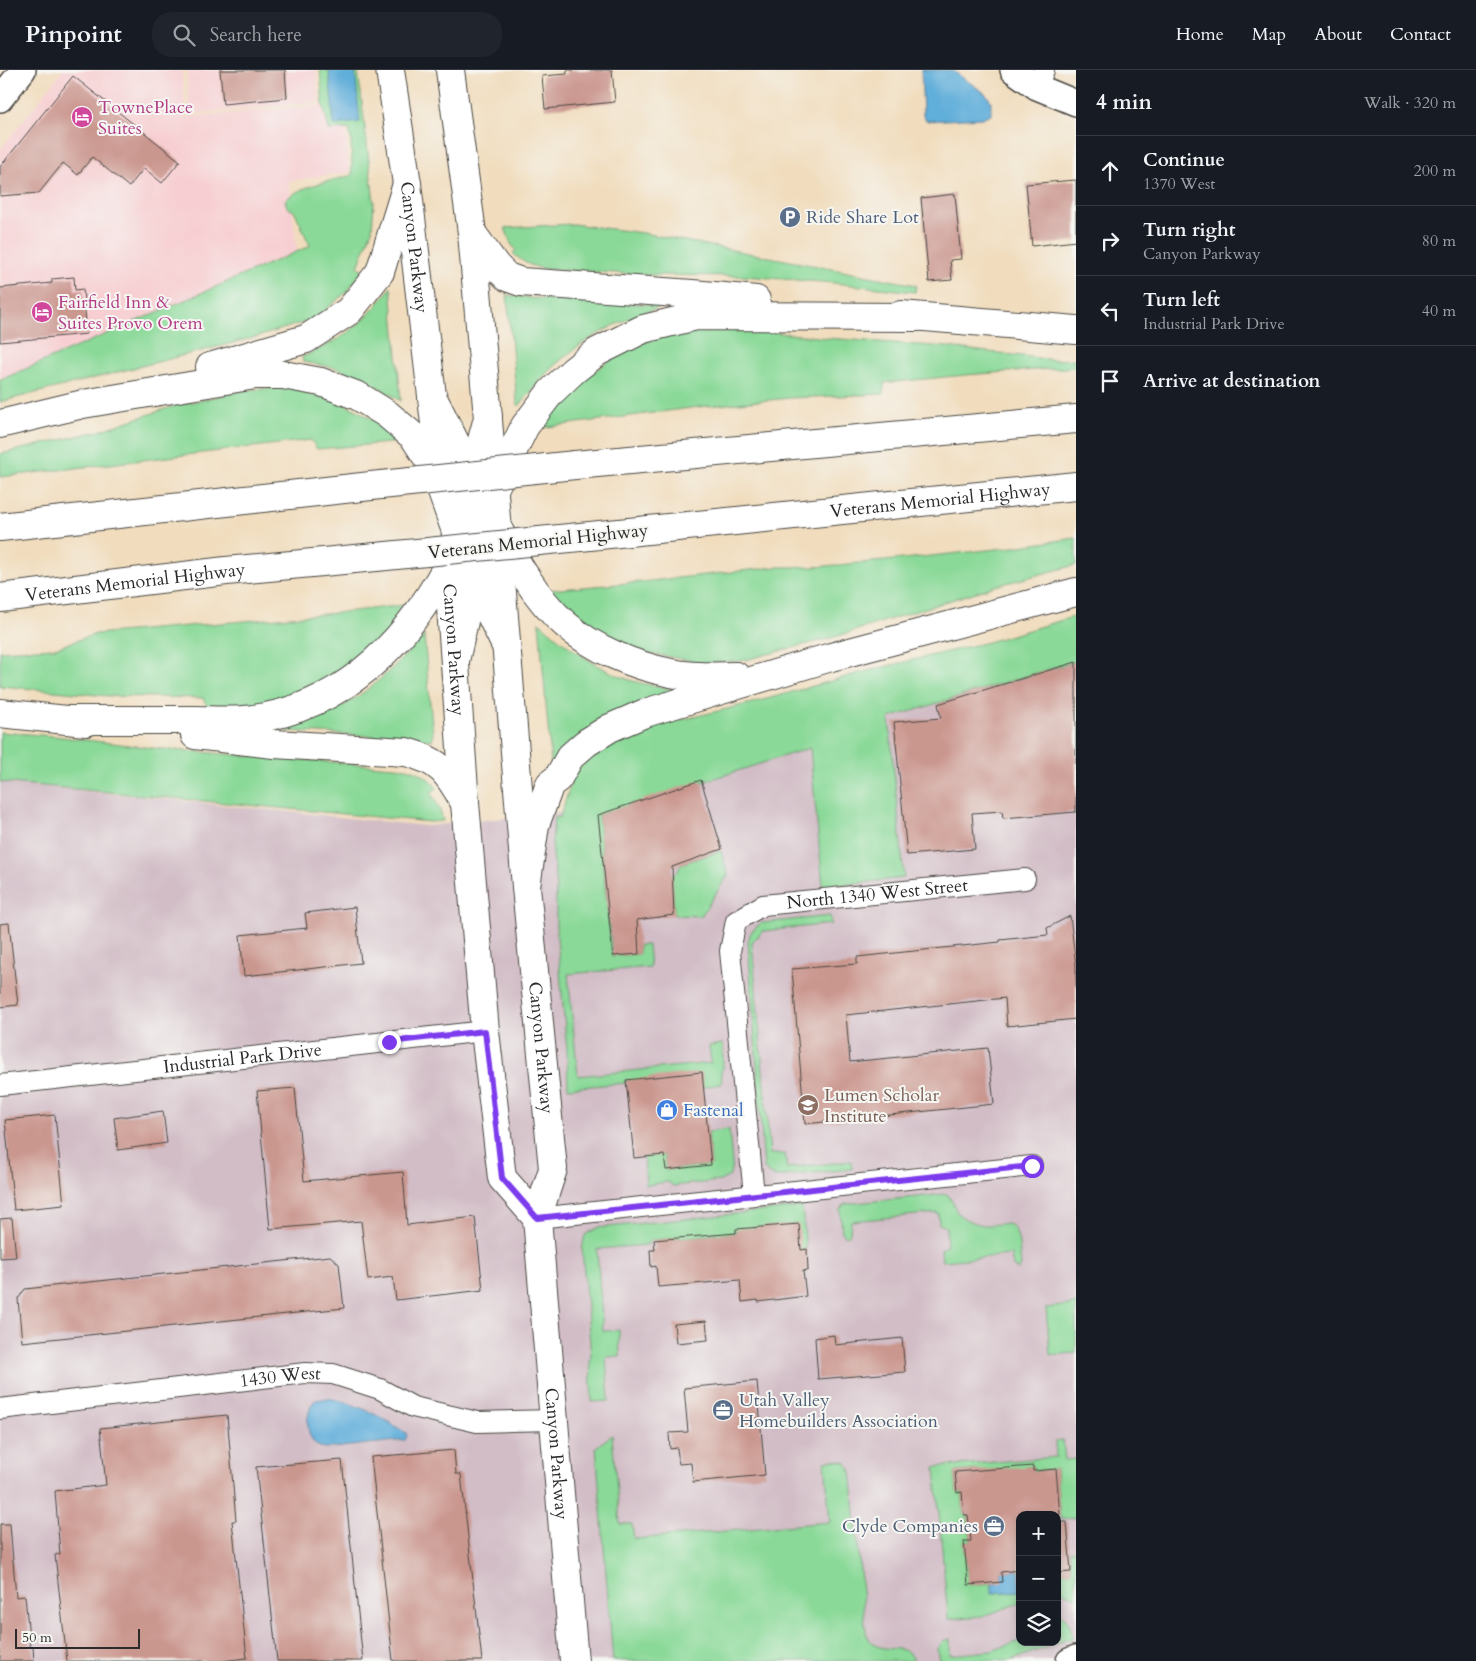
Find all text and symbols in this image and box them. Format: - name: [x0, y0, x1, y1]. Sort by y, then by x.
- search box: [152, 12, 502, 57]
- text: Pinpoint: [25, 18, 122, 51]
- icon: search: [170, 21, 198, 49]
- text: Search here: [210, 22, 302, 48]
- text: Home: [1176, 22, 1224, 47]
- text: Map: [1252, 22, 1286, 47]
- text: About: [1314, 22, 1362, 47]
- text: Contact: [1390, 22, 1451, 47]
- text: 4 min: [1096, 88, 1152, 117]
- text: Walk · 320 m: [1364, 92, 1456, 114]
- place label: TownePlace Suites: [98, 95, 193, 141]
- hotel icon: TownePlace Suites: [70, 105, 94, 129]
- text: Continue: [1143, 147, 1225, 173]
- icon: ahead: [1096, 157, 1124, 185]
- text: 200 m: [1414, 160, 1456, 182]
- text: 1370 West: [1143, 173, 1215, 195]
- street label: Canyon Parkway: [394, 180, 434, 315]
- parking icon: Ride Share Lot: [778, 205, 802, 229]
- place label: Ride Share Lot: [806, 205, 919, 230]
- text: Turn right: [1143, 217, 1235, 243]
- icon: right: [1096, 227, 1124, 255]
- text: 80 m: [1422, 230, 1456, 252]
- text: Canyon Parkway: [1143, 243, 1261, 265]
- text: Turn left: [1143, 287, 1220, 313]
- place label: Fairfield Inn & Suites Provo Orem: [58, 290, 204, 336]
- icon: left: [1096, 297, 1124, 325]
- hotel icon: Fairfield Inn & Suites Provo Orem: [30, 300, 54, 324]
- text: 40 m: [1422, 300, 1456, 322]
- text: Industrial Park Drive: [1143, 313, 1285, 335]
- icon: arrive: [1096, 367, 1124, 395]
- text: Arrive at destination: [1143, 368, 1320, 394]
- street label: Veterans Memorial Highway: [829, 477, 1052, 524]
- street label: Veterans Memorial Highway: [427, 517, 650, 565]
- street label: Veterans Memorial Highway: [24, 557, 247, 608]
- street label: Canyon Parkway: [436, 583, 471, 717]
- street label: North 1340 West Street: [786, 873, 969, 916]
- street label: Canyon Parkway: [522, 981, 560, 1115]
- route end: [378, 1031, 401, 1054]
- street label: Industrial Park Drive: [162, 1037, 323, 1080]
- place label: Lumen Scholar Institute: [824, 1083, 939, 1129]
- school or university icon: Lumen Scholar Institute: [796, 1093, 820, 1117]
- shop icon: Fastenal: [655, 1098, 679, 1122]
- place label: Fastenal: [683, 1098, 744, 1123]
- route start: [1021, 1155, 1044, 1178]
- street label: 1430 West: [238, 1361, 321, 1394]
- street label: Canyon Parkway: [538, 1387, 574, 1521]
- place label: Utah Valley Homebuilders Association: [739, 1388, 939, 1434]
- office icon: Utah Valley Homebuilders Association: [711, 1398, 735, 1422]
- map controls: [1016, 1511, 1061, 1646]
- button: +: [1016, 1511, 1061, 1556]
- place label: Clyde Companies: [842, 1514, 978, 1539]
- office icon: Clyde Companies: [982, 1514, 1006, 1538]
- button: −: [1016, 1556, 1061, 1601]
- button: layers: [1016, 1601, 1061, 1646]
- scale bar: [15, 1626, 140, 1649]
- text: 50 m: [22, 1628, 52, 1647]

